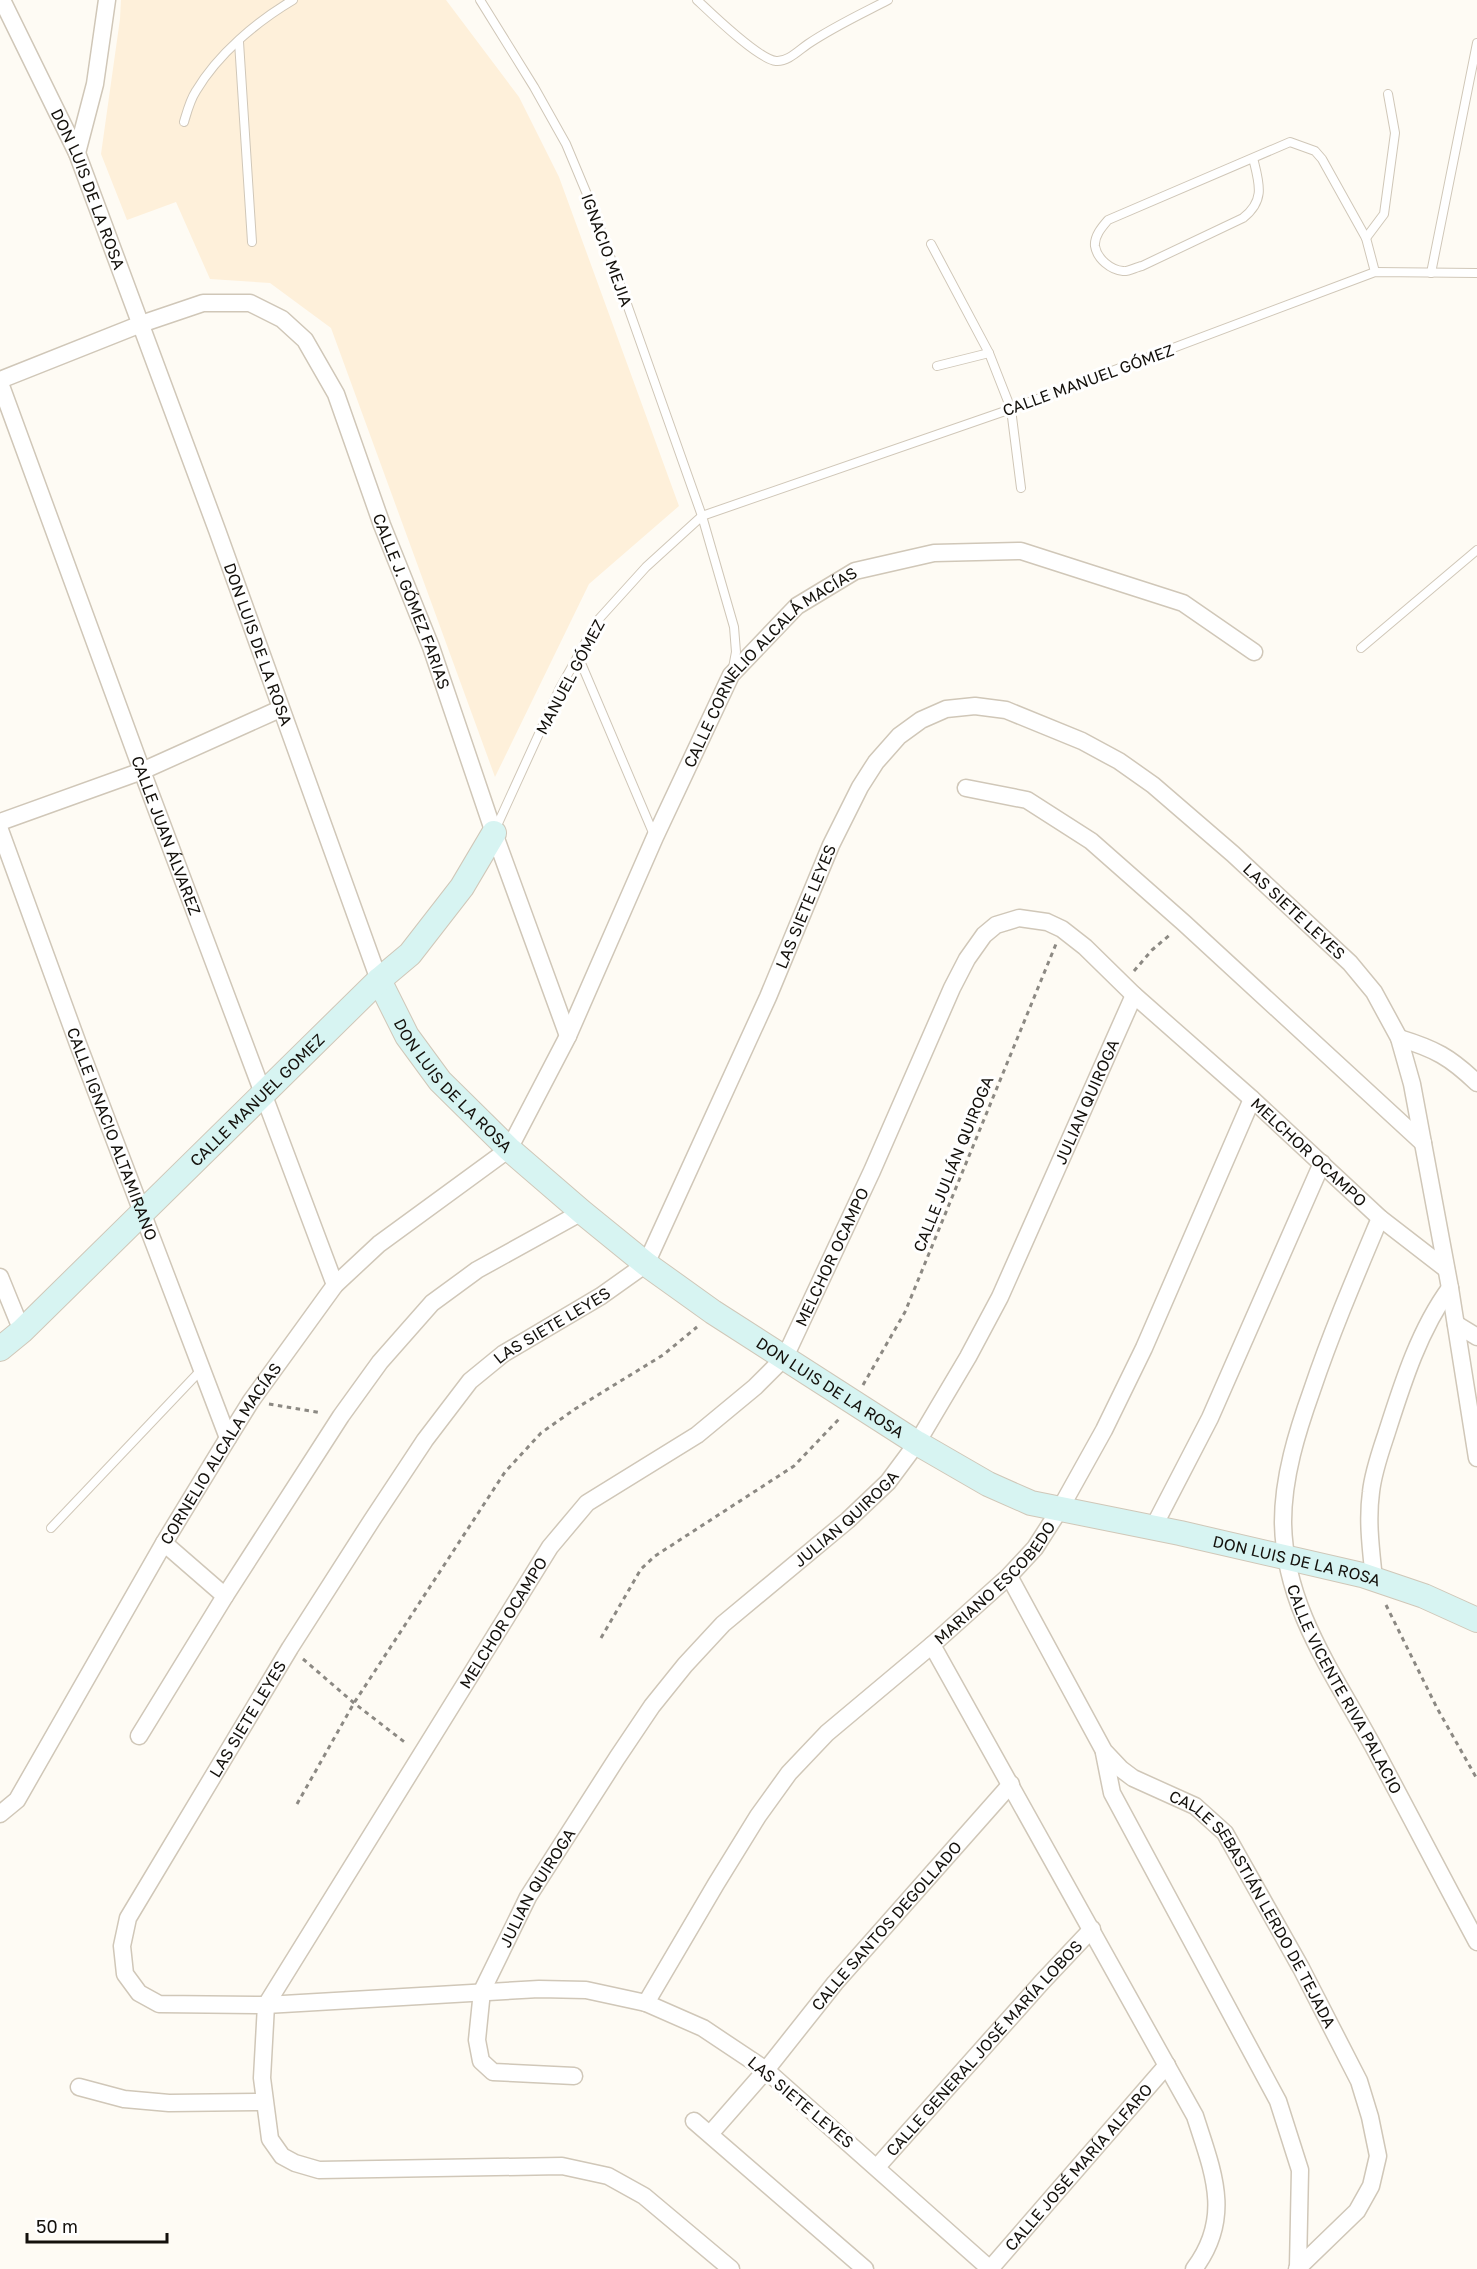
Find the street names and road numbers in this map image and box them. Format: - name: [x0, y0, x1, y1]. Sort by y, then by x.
- street label: DON LUIS DE LA ROSA: [47, 105, 129, 272]
- street label: IGNACIO MEJIA: [577, 191, 637, 309]
- street label: CALLE MANUEL GÓMEZ: [1000, 340, 1176, 420]
- street label: CALLE J. GÓMEZ FARIAS: [369, 511, 455, 692]
- street label: DON LUIS DE LA ROSA: [220, 560, 297, 729]
- street label: CALLE CORNELIO ALCALÁ MACÍAS: [679, 562, 861, 771]
- street label: MANUEL GÓMEZ: [531, 616, 609, 738]
- street label: CALLE JUAN ÁLVAREZ: [127, 753, 205, 918]
- street label: LAS SIETE LEYES: [771, 841, 840, 972]
- street label: LAS SIETE LEYES: [1239, 859, 1350, 964]
- street label: DON LUIS DE LA ROSA: [390, 1015, 517, 1157]
- street label: CALLE IGNACIO ALTAMIRANO: [63, 1025, 162, 1243]
- street label: CALLE MANUEL GOMEZ: [186, 1029, 329, 1170]
- street label: JULIAN QUIROGA: [1050, 1036, 1123, 1167]
- street label: CALLE JULIÁN QUIROGA: [909, 1073, 998, 1255]
- street label: MELCHOR OCAMPO: [1247, 1093, 1371, 1211]
- street label: MELCHOR OCAMPO: [791, 1184, 873, 1330]
- street label: LAS SIETE LEYES: [489, 1283, 614, 1368]
- street label: DON LUIS DE LA ROSA: [753, 1333, 908, 1442]
- street label: CORNELIO ALCALA MACÍAS: [156, 1359, 286, 1548]
- street label: JULIAN QUIROGA: [789, 1466, 903, 1571]
- street label: MARIANO ESCOBEDO: [930, 1517, 1060, 1648]
- street label: DON LUIS DE LA ROSA: [1211, 1531, 1384, 1591]
- street label: MELCHOR OCAMPO: [455, 1553, 551, 1692]
- street label: CALLE VICENTE RIVA PALACIO: [1283, 1582, 1407, 1797]
- street label: LAS SIETE LEYES: [205, 1657, 290, 1781]
- street label: CALLE SEBASTIÁN LERDO DE TEJADA: [1166, 1786, 1340, 2032]
- street label: JULIAN QUIROGA: [495, 1824, 580, 1951]
- street label: CALLE SANTOS DEGOLLADO: [807, 1837, 966, 2015]
- street label: CALLE GENERAL JOSÉ MARÍA LOBOS: [881, 1936, 1086, 2160]
- street label: LAS SIETE LEYES: [744, 2052, 858, 2152]
- street label: CALLE JOSÉ MARÍA ALFARO: [1000, 2079, 1157, 2255]

